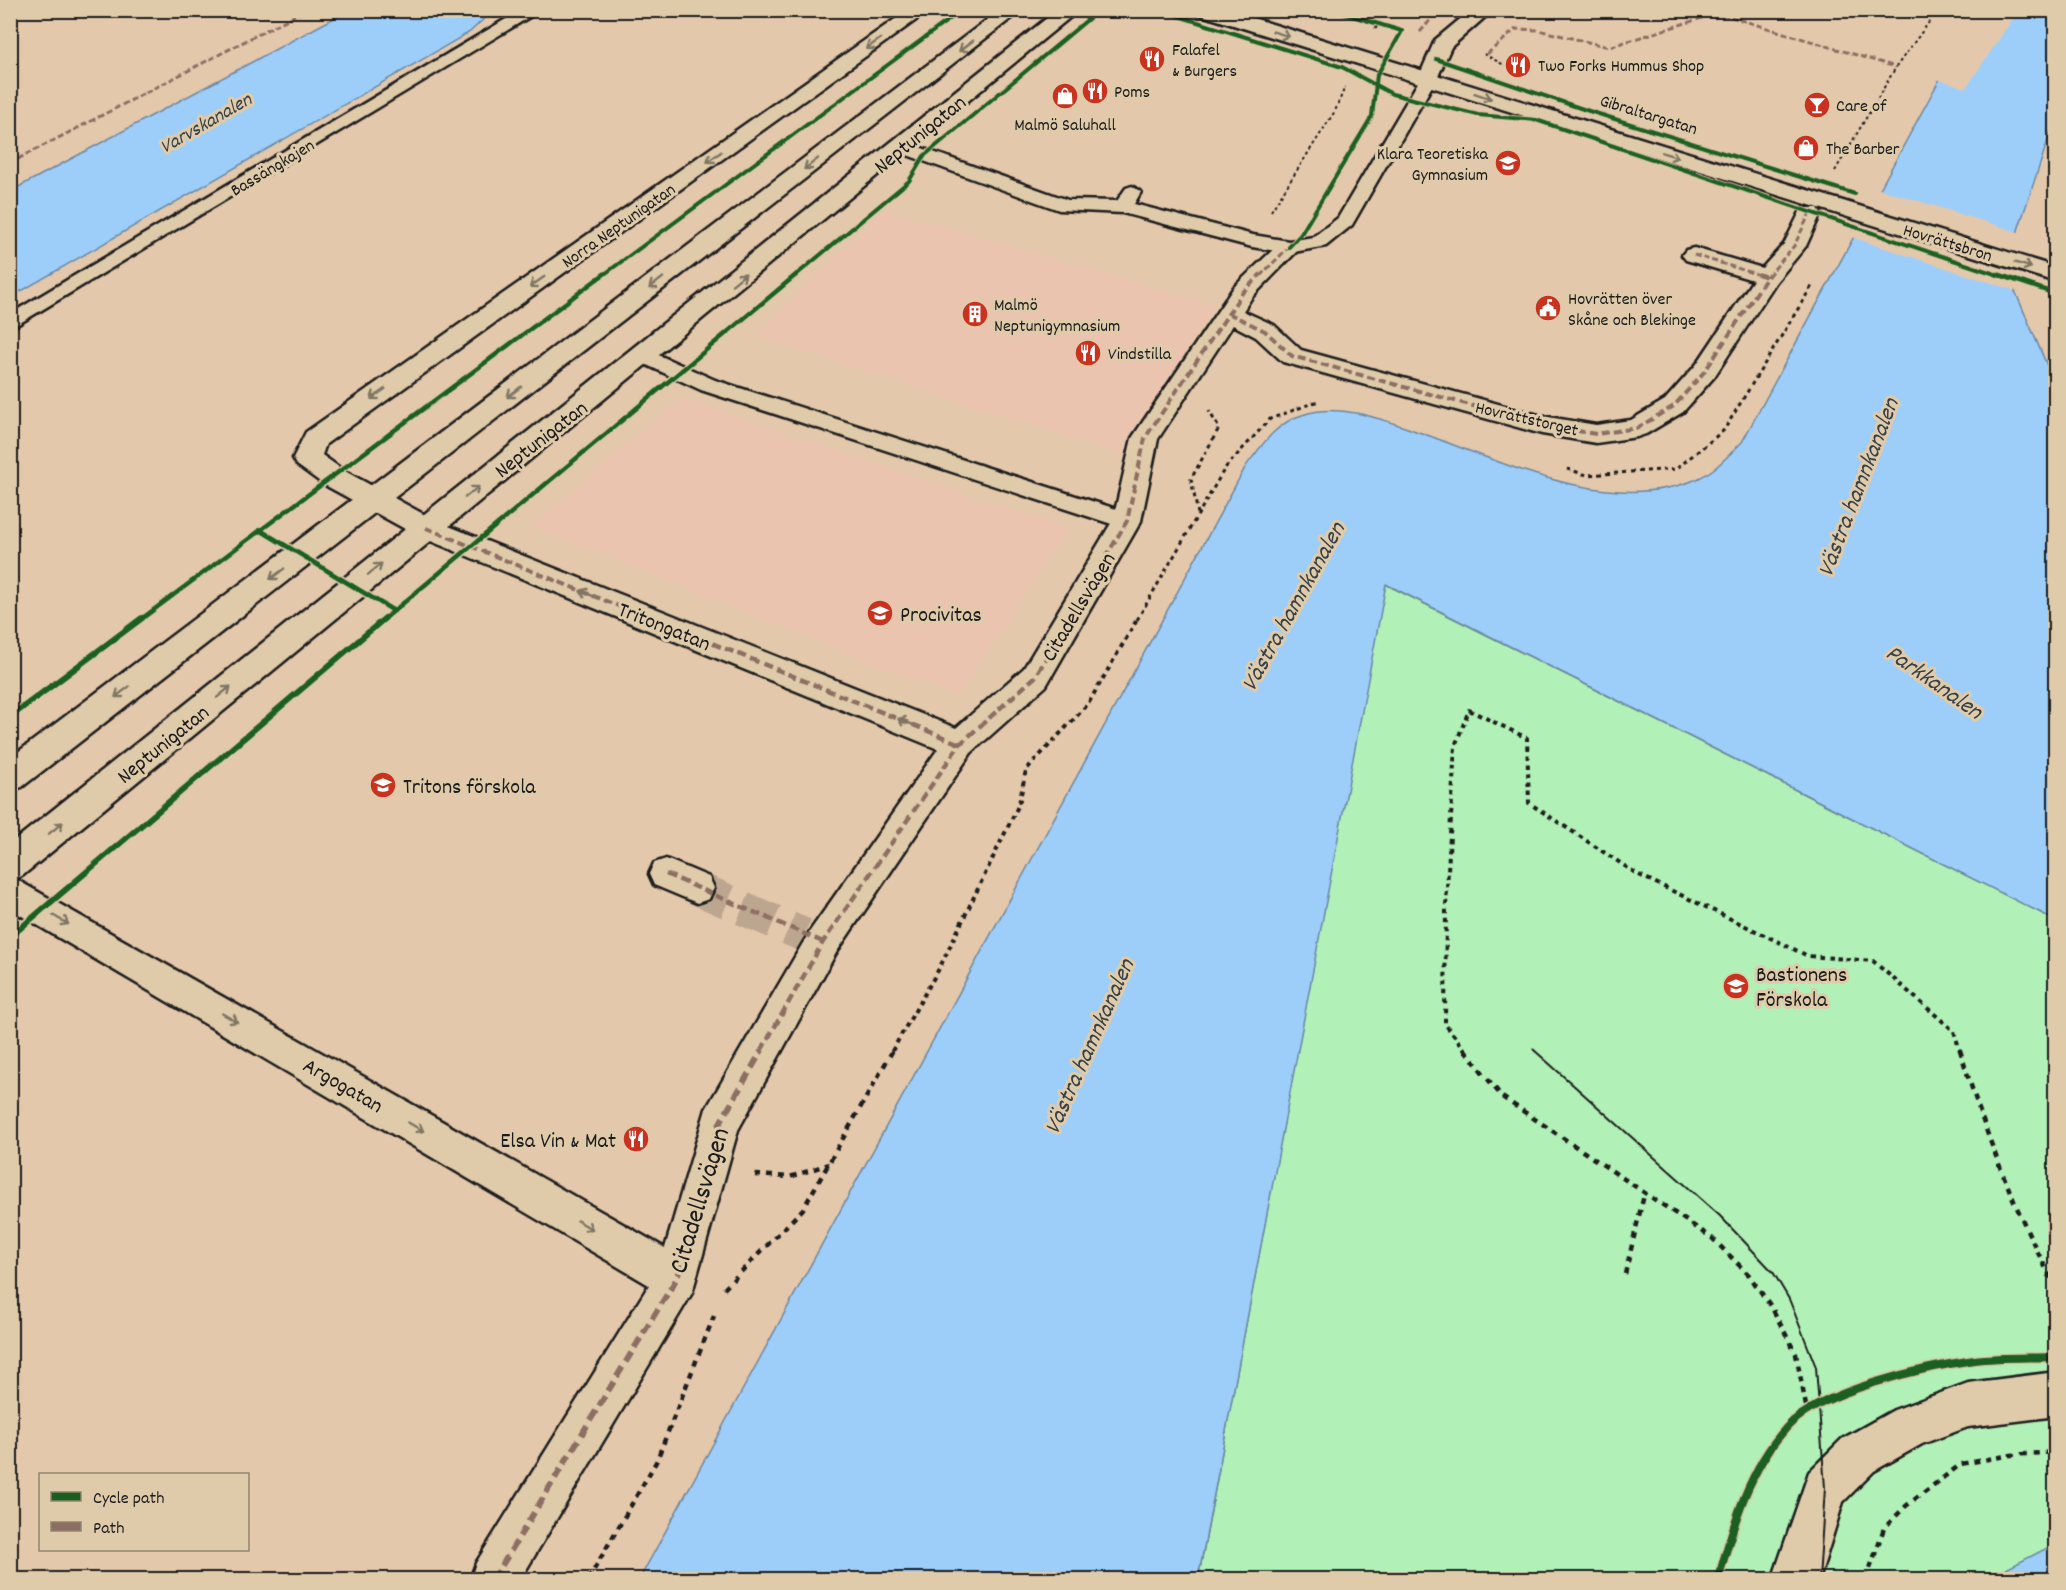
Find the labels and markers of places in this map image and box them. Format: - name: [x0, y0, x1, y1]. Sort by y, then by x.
- place label: Falafel & Burgers: [1172, 39, 1237, 85]
- restaurant icon: Falafel & Burgers: [1137, 44, 1167, 74]
- restaurant icon: Two Forks Hummus Shop: [1503, 50, 1533, 80]
- place label: Two Forks Hummus Shop: [1538, 55, 1704, 80]
- restaurant icon: Poms: [1080, 76, 1110, 106]
- shop icon: Malmö Saluhall: [1050, 81, 1080, 111]
- place label: Poms: [1114, 81, 1150, 106]
- bar icon: Care of: [1802, 90, 1832, 120]
- place label: Care of: [1836, 95, 1887, 120]
- place label: Malmö Saluhall: [1014, 114, 1116, 139]
- shop icon: The Barber: [1791, 133, 1821, 163]
- place label: The Barber: [1826, 138, 1900, 163]
- place label: Klara Teoretiska Gymnasium: [1377, 143, 1489, 189]
- school or university icon: Klara Teoretiska Gymnasium: [1493, 148, 1523, 178]
- place label: Hovrätten över Skåne och Blekinge: [1568, 288, 1696, 334]
- public building icon: Hovrätten över Skåne och Blekinge: [1533, 293, 1563, 323]
- place label: Malmö Neptunigymnasium: [994, 294, 1120, 340]
- building icon: Malmö Neptunigymnasium: [960, 299, 990, 329]
- restaurant icon: Vindstilla: [1073, 338, 1103, 368]
- place label: Vindstilla: [1108, 343, 1172, 368]
- school or university icon: Procivitas: [865, 598, 895, 628]
- place label: Procivitas: [900, 601, 982, 632]
- school or university icon: Tritons förskola: [368, 770, 398, 800]
- place label: Tritons förskola: [403, 773, 536, 804]
- place label: Bastionens Förskola: [1756, 961, 1847, 1017]
- school or university icon: Bastionens Förskola: [1721, 971, 1751, 1001]
- restaurant icon: Elsa Vin & Mat: [621, 1124, 651, 1154]
- place label: Elsa Vin & Mat: [500, 1127, 616, 1158]

